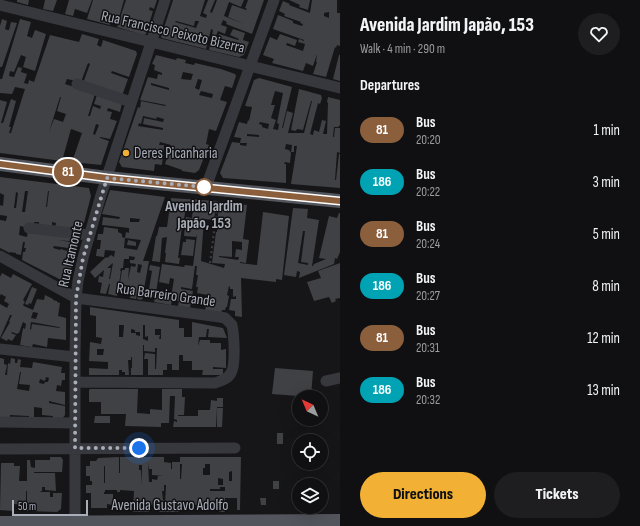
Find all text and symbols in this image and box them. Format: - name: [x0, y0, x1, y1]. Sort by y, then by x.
- street label: Rua Francisco Peixoto Bizerra: [99, 6, 247, 58]
- button: heart: [578, 13, 620, 55]
- text: Avenida Jardim Japão, 153: [360, 14, 534, 37]
- text: Walk · 4 min · 290 m: [360, 41, 445, 57]
- text: Departures: [360, 76, 420, 95]
- text: Bus: [416, 113, 435, 132]
- text: 81: [376, 121, 388, 138]
- text: 1 min: [594, 121, 620, 140]
- text: 20:20: [416, 132, 441, 148]
- place label: Deres Picanharia: [134, 144, 218, 163]
- marker: Deres Picanharia: [121, 148, 131, 158]
- line badge: 81: [50, 159, 86, 185]
- text: 81: [62, 163, 74, 180]
- text: Bus: [416, 165, 435, 184]
- text: 186: [373, 173, 391, 190]
- text: 3 min: [592, 173, 620, 192]
- marker: Avenida Jardim Japão, 153: [195, 178, 213, 196]
- text: 20:22: [416, 184, 440, 200]
- place label: Avenida Jardim Japão, 153: [164, 197, 243, 233]
- text: Bus: [416, 217, 435, 236]
- street label: Rua Itamonte: [54, 219, 88, 289]
- text: 81: [376, 225, 388, 242]
- text: 5 min: [593, 225, 620, 244]
- text: 20:24: [416, 236, 440, 252]
- text: Bus: [416, 269, 435, 288]
- text: 186: [373, 277, 391, 294]
- text: 8 min: [592, 277, 620, 296]
- street label: Rua Barreiro Grande: [115, 279, 217, 311]
- text: 20:27: [416, 288, 440, 304]
- text: Bus: [416, 321, 435, 340]
- text: 81: [376, 329, 388, 346]
- text: 12 min: [587, 329, 620, 348]
- text: 20:31: [416, 340, 439, 356]
- text: Bus: [416, 373, 435, 392]
- text: 186: [373, 381, 391, 398]
- text: 13 min: [587, 381, 620, 400]
- north arrow: [292, 390, 328, 426]
- map controls: [292, 390, 328, 514]
- text: 20:32: [416, 392, 440, 408]
- button: locate: [292, 434, 328, 470]
- your location: [129, 438, 149, 458]
- button: Directions: [360, 472, 486, 518]
- button: Tickets: [494, 472, 620, 518]
- button: layers: [292, 478, 328, 514]
- street label: Avenida Gustavo Adolfo: [111, 496, 228, 515]
- scale bar: [12, 498, 88, 517]
- text: 50 m: [18, 500, 36, 513]

